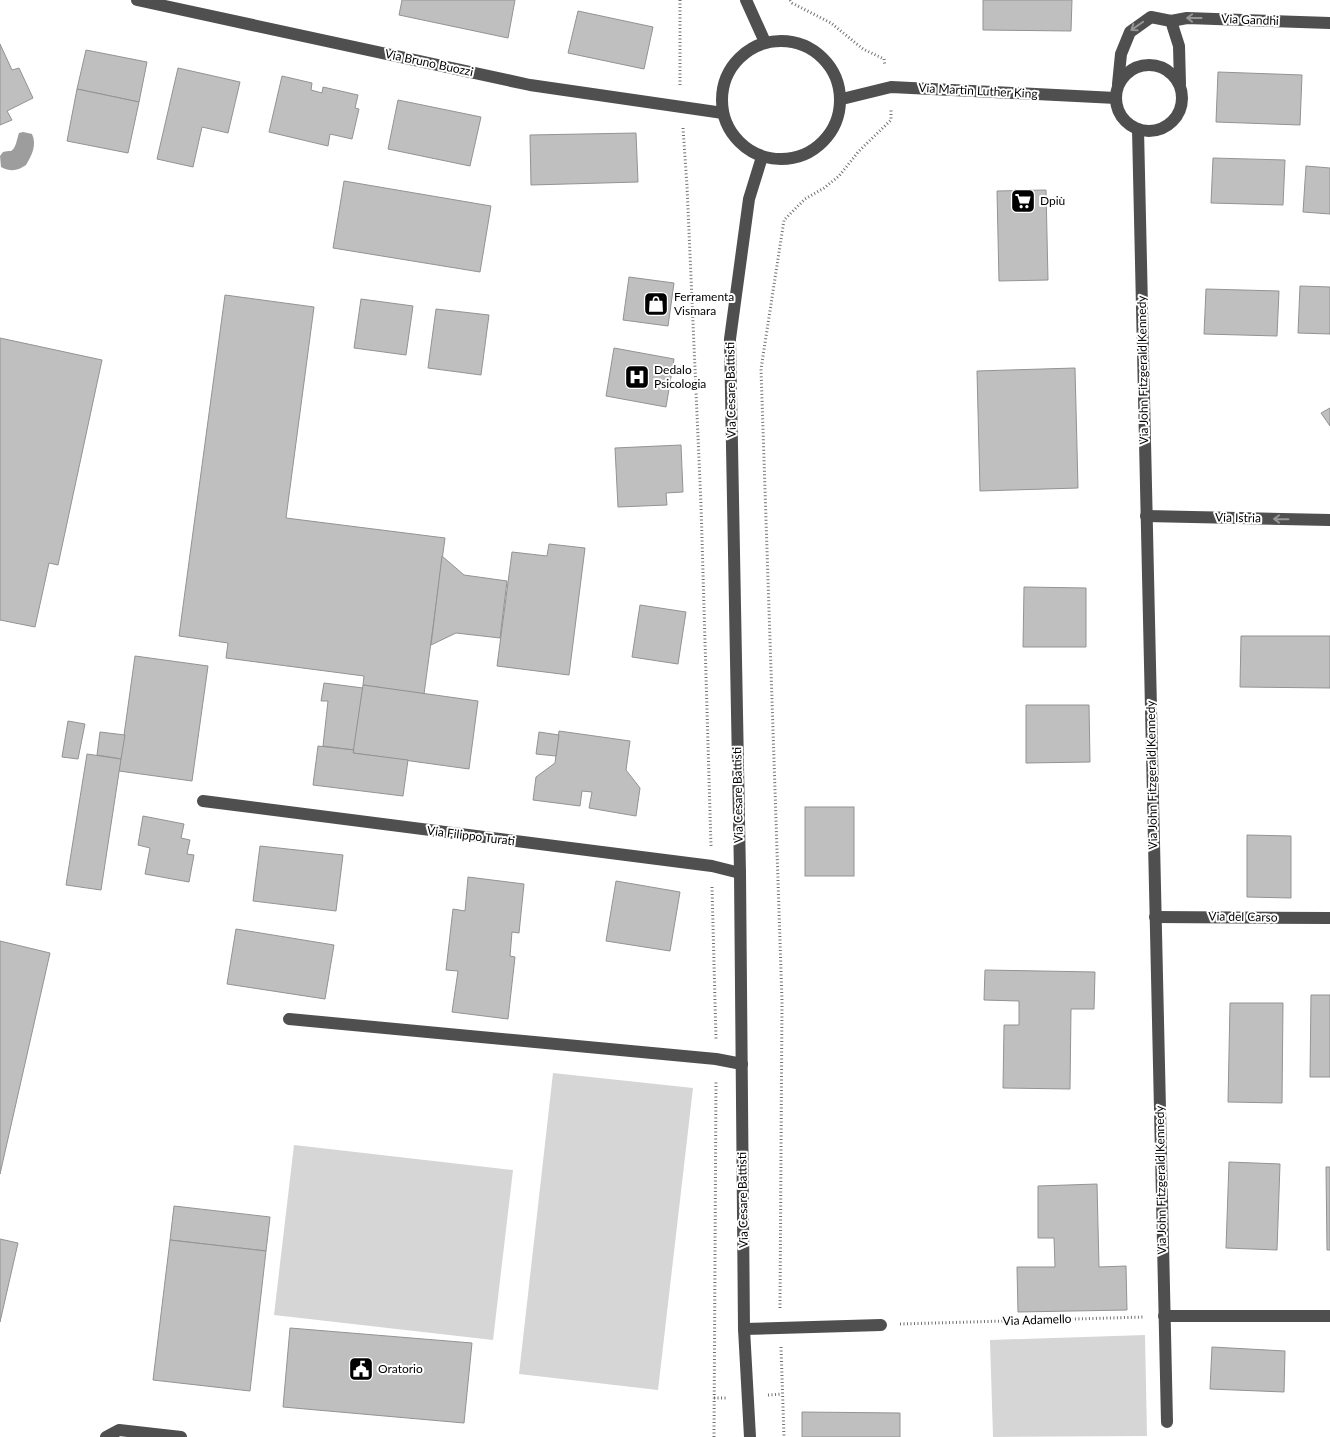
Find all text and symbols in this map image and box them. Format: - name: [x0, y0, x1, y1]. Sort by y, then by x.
- street label: Via Gandhi: [1221, 11, 1279, 28]
- one-way arrow: [1186, 13, 1202, 23]
- one-way arrow: [1130, 21, 1144, 31]
- street label: Via Bruno Buozzi: [384, 46, 475, 79]
- street label: Via Martin Luther King: [918, 80, 1038, 101]
- supermarket icon: Dpiù: [1010, 188, 1036, 214]
- place label: Dpiù: [1040, 193, 1065, 208]
- place label: Ferramenta Vismara: [674, 289, 734, 318]
- shop icon: Ferramenta Vismara: [643, 291, 669, 317]
- street label: Via John Fitzgerald Kennedy: [1134, 295, 1151, 445]
- street label: Via Cesare Battisti: [722, 342, 739, 438]
- place label: Dedalo Psicologia: [654, 362, 706, 391]
- hospital icon: Dedalo Psicologia: [624, 364, 650, 390]
- street label: Via Istria: [1215, 510, 1261, 525]
- one-way arrow: [1274, 514, 1290, 524]
- street label: Via John Fitzgerald Kennedy: [1143, 700, 1160, 850]
- street label: Via Cesare Battisti: [729, 747, 746, 843]
- street label: Via Filippo Turati: [426, 823, 516, 848]
- street label: Via del Carso: [1208, 908, 1278, 925]
- street label: Via John Fitzgerald Kennedy: [1152, 1105, 1169, 1255]
- street label: Via Cesare Battisti: [734, 1152, 751, 1248]
- street label: Via Adamello: [1002, 1311, 1072, 1328]
- public building icon: Oratorio: [348, 1356, 374, 1382]
- place label: Oratorio: [378, 1361, 423, 1376]

